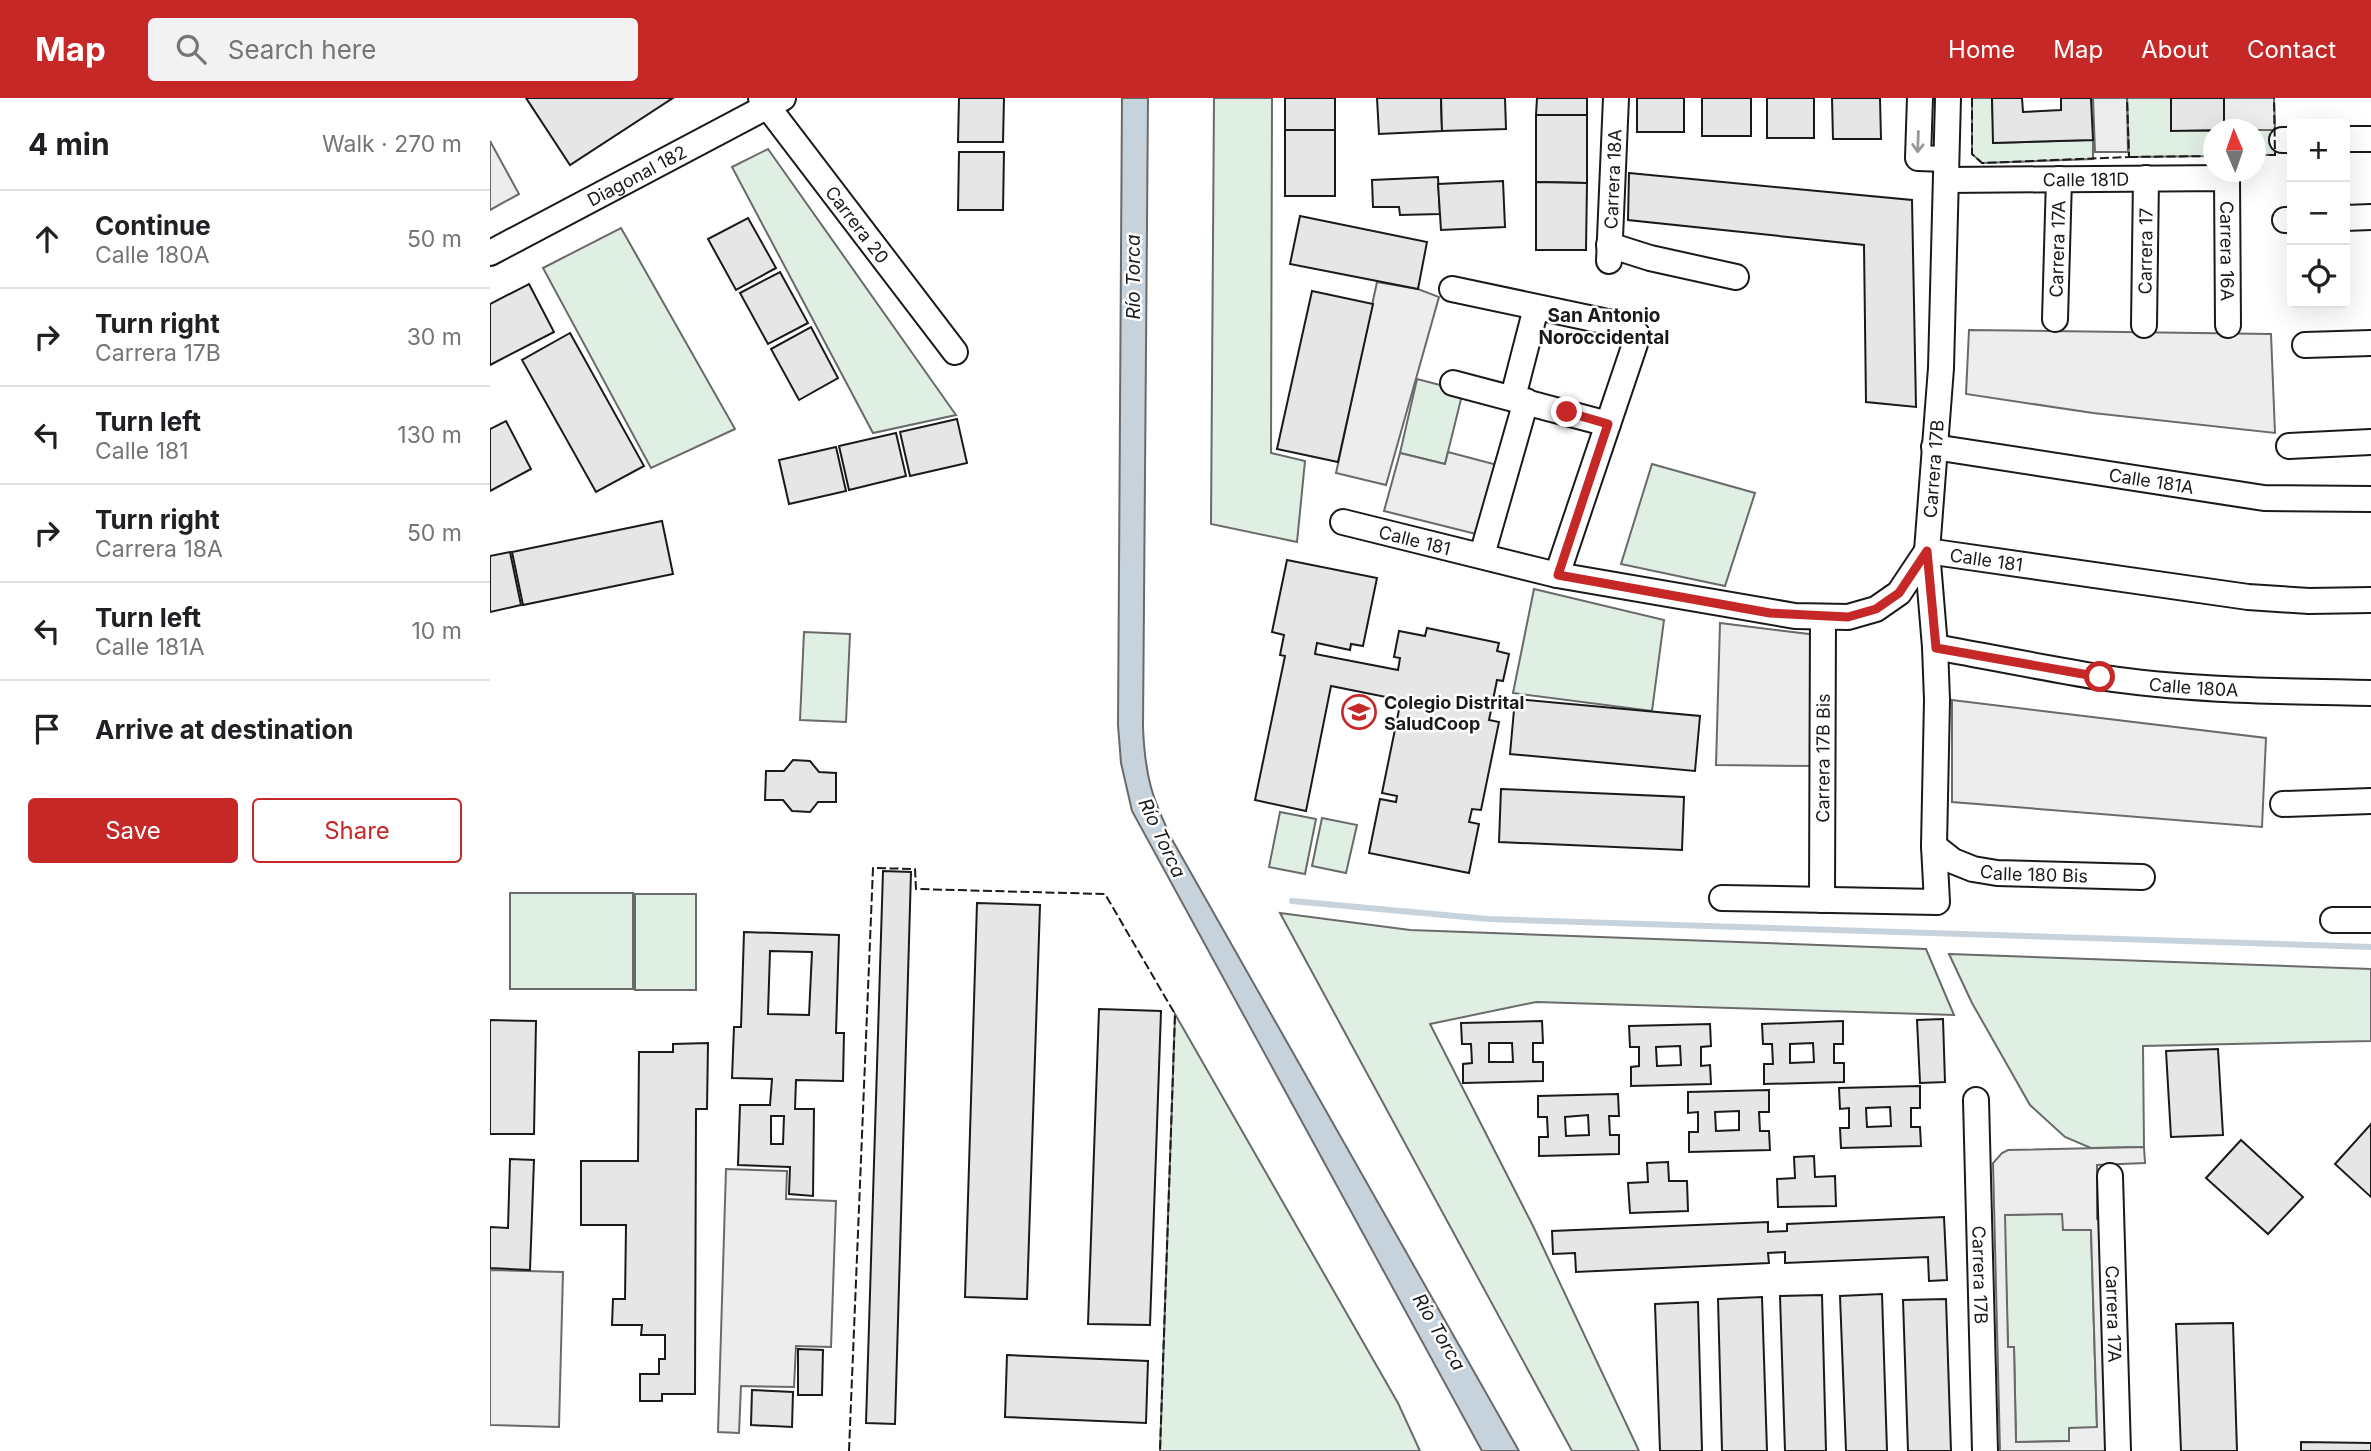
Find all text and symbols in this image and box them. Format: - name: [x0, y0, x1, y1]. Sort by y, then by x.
- search box: [148, 18, 638, 81]
- text: Map: [35, 29, 106, 69]
- icon: search: [172, 30, 210, 68]
- text: Search here: [228, 34, 376, 65]
- text: Home: [1948, 35, 2015, 64]
- text: Map: [2053, 35, 2103, 64]
- text: About: [2141, 35, 2209, 64]
- text: Contact: [2247, 35, 2336, 64]
- north arrow: [2203, 119, 2266, 182]
- map controls: [2287, 119, 2350, 308]
- button: +: [2287, 119, 2350, 182]
- text: 4 min: [28, 126, 110, 162]
- street label: Carrera 18A: [1600, 129, 1625, 230]
- text: Walk · 270 m: [322, 130, 462, 158]
- one-way arrow: [1912, 130, 1925, 153]
- street label: Diagonal 182: [584, 141, 690, 210]
- street label: Calle 181D: [2043, 168, 2129, 190]
- street label: Carrera 20: [821, 182, 894, 267]
- button: −: [2287, 182, 2350, 245]
- street label: Carrera 17A: [2045, 200, 2069, 298]
- street label: Carrera 16A: [2217, 201, 2238, 301]
- street label: Carrera 17: [2134, 207, 2156, 295]
- text: Continue: [95, 210, 211, 241]
- icon: ahead: [28, 220, 66, 258]
- text: 50 m: [407, 225, 462, 253]
- water label: Río Torca: [1122, 234, 1145, 320]
- text: Calle 180A: [95, 241, 210, 269]
- button: locate: [2287, 245, 2350, 308]
- district label: San Antonio Noroccidental: [1539, 304, 1669, 349]
- text: Turn right: [95, 308, 220, 339]
- icon: right: [28, 318, 66, 356]
- text: 30 m: [407, 323, 462, 351]
- text: Carrera 17B: [95, 339, 221, 367]
- route end: [1551, 396, 1582, 427]
- text: Turn left: [95, 406, 201, 437]
- icon: left: [28, 416, 66, 454]
- street label: Carrera 17B: [1919, 419, 1948, 519]
- text: 130 m: [397, 421, 462, 449]
- text: Calle 181: [95, 437, 189, 465]
- street label: Calle 181A: [2107, 464, 2195, 498]
- text: Turn right: [95, 504, 220, 535]
- icon: right: [28, 514, 66, 552]
- text: 50 m: [407, 519, 462, 547]
- street label: Calle 181: [1377, 521, 1453, 559]
- text: Carrera 18A: [95, 535, 223, 563]
- street label: Calle 181: [1949, 544, 2024, 575]
- text: Turn left: [95, 602, 201, 633]
- icon: left: [28, 612, 66, 650]
- text: 10 m: [412, 617, 462, 645]
- text: Calle 181A: [95, 633, 205, 661]
- route start: [2084, 661, 2115, 692]
- street label: Calle 180A: [2148, 673, 2239, 700]
- place label: Colegio Distrital SaludCoop: [1384, 692, 1524, 734]
- school or university icon: Colegio Distrital SaludCoop: [1340, 693, 1378, 731]
- street label: Carrera 17B Bis: [1812, 693, 1833, 823]
- icon: arrive: [28, 710, 66, 748]
- text: Arrive at destination: [95, 714, 354, 745]
- water label: Río Torca: [1134, 795, 1191, 882]
- button: Save: [28, 798, 238, 863]
- button: Share: [252, 798, 462, 863]
- street label: Calle 180 Bis: [1978, 860, 2088, 886]
- street label: Carrera 17B: [1969, 1225, 1992, 1324]
- street label: Carrera 17A: [2102, 1265, 2126, 1363]
- water label: Río Torca: [1408, 1289, 1470, 1375]

